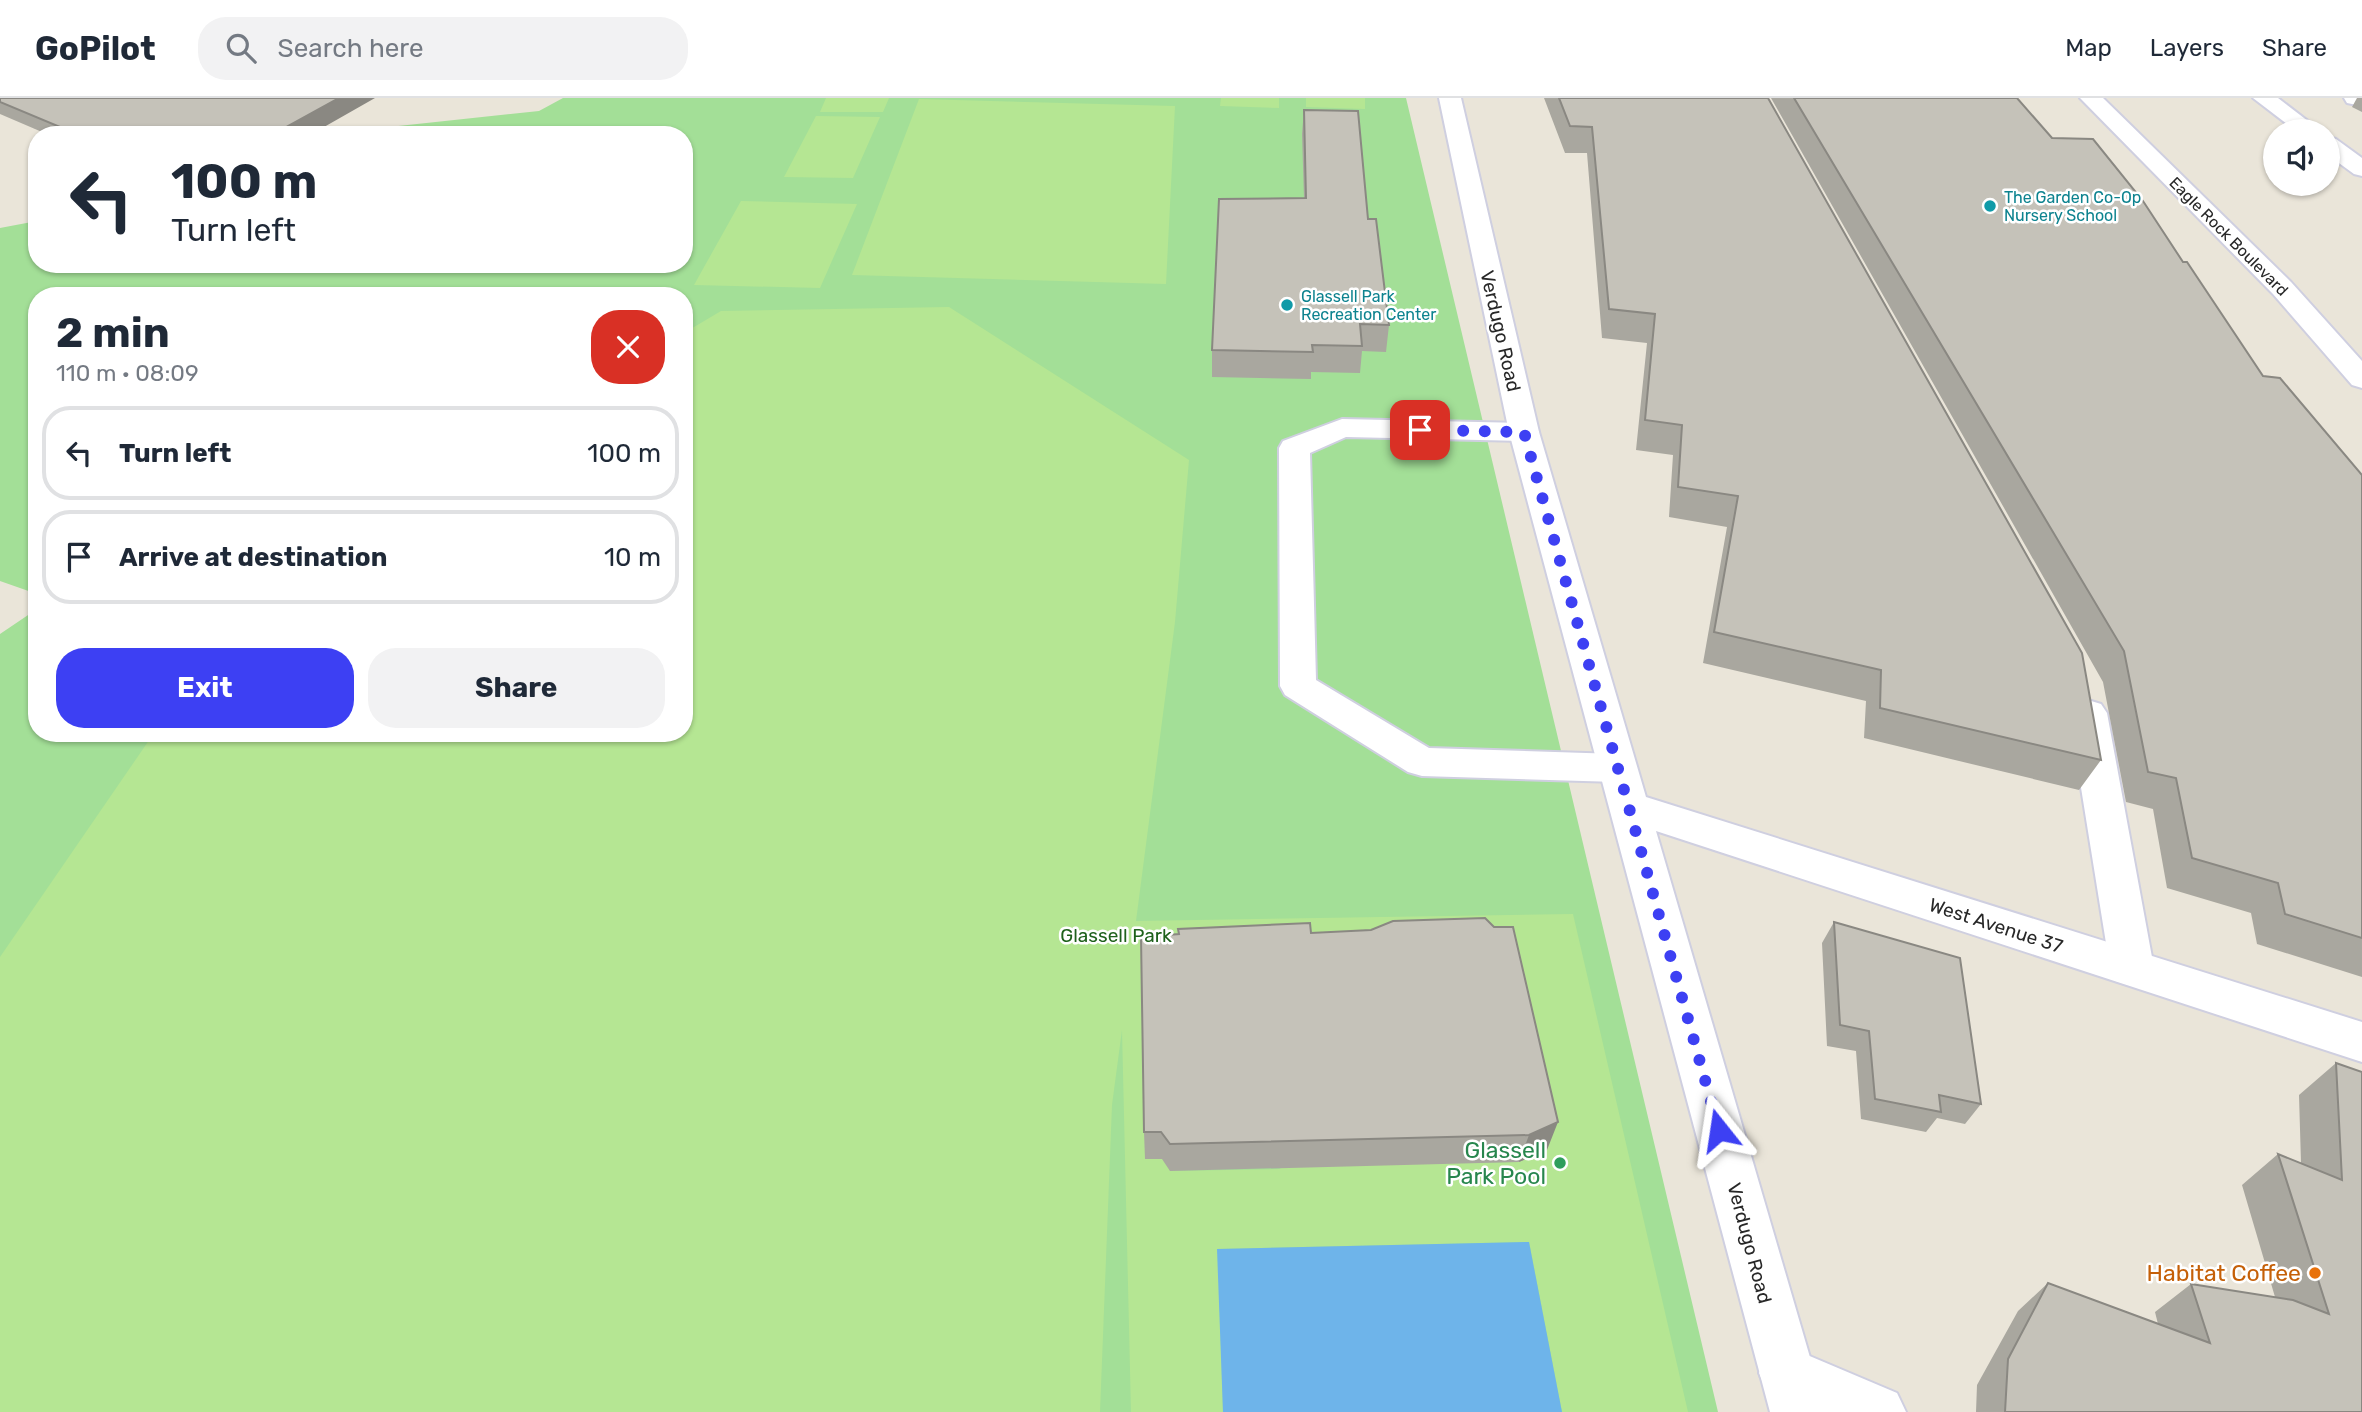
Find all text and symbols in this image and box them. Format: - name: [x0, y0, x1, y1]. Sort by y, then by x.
- search box: [198, 17, 688, 80]
- text: GoPilot: [35, 29, 156, 68]
- icon: search: [222, 29, 260, 67]
- text: Search here: [278, 33, 423, 64]
- text: Map: [2065, 34, 2112, 62]
- text: Layers: [2150, 34, 2224, 62]
- text: Share: [2262, 34, 2327, 62]
- map controls: [2263, 119, 2340, 196]
- button: sound: [2263, 119, 2340, 196]
- text: 100 m: [171, 152, 317, 210]
- icon: left: [56, 154, 147, 245]
- street label: Eagle Rock Boulevard: [2165, 173, 2292, 300]
- place label: The Garden Co-Op Nursery School: [2004, 188, 2141, 225]
- marker: The Garden Co-Op Nursery School: [1982, 198, 1998, 214]
- text: Turn left: [171, 211, 296, 249]
- street label: Verdugo Road: [1475, 268, 1526, 394]
- place label: Glassell Park Recreation Center: [1301, 287, 1436, 324]
- marker: Glassell Park Recreation Center: [1279, 297, 1295, 313]
- text: 2 min: [56, 308, 170, 358]
- button: close: [591, 310, 665, 384]
- text: 110 m · 08:09: [56, 359, 199, 387]
- pin: [1390, 400, 1450, 460]
- icon: arrive: [1401, 411, 1439, 449]
- icon: left: [60, 434, 98, 472]
- text: Turn left: [119, 438, 231, 469]
- text: 100 m: [587, 438, 661, 469]
- icon: arrive: [60, 538, 98, 576]
- text: Arrive at destination: [119, 542, 387, 573]
- text: 10 m: [604, 542, 661, 573]
- button: Exit: [56, 648, 354, 728]
- button: Share: [368, 648, 665, 728]
- street label: West Avenue 37: [1926, 893, 2066, 958]
- park label: Glassell Park: [1060, 924, 1172, 947]
- position arrow: [1682, 1093, 1756, 1167]
- place label: Glassell Park Pool: [1446, 1136, 1546, 1190]
- marker: Glassell Park Pool: [1552, 1155, 1568, 1171]
- street label: Verdugo Road: [1722, 1180, 1777, 1306]
- place label: Habitat Coffee: [2147, 1259, 2301, 1287]
- marker: Habitat Coffee: [2307, 1265, 2323, 1281]

